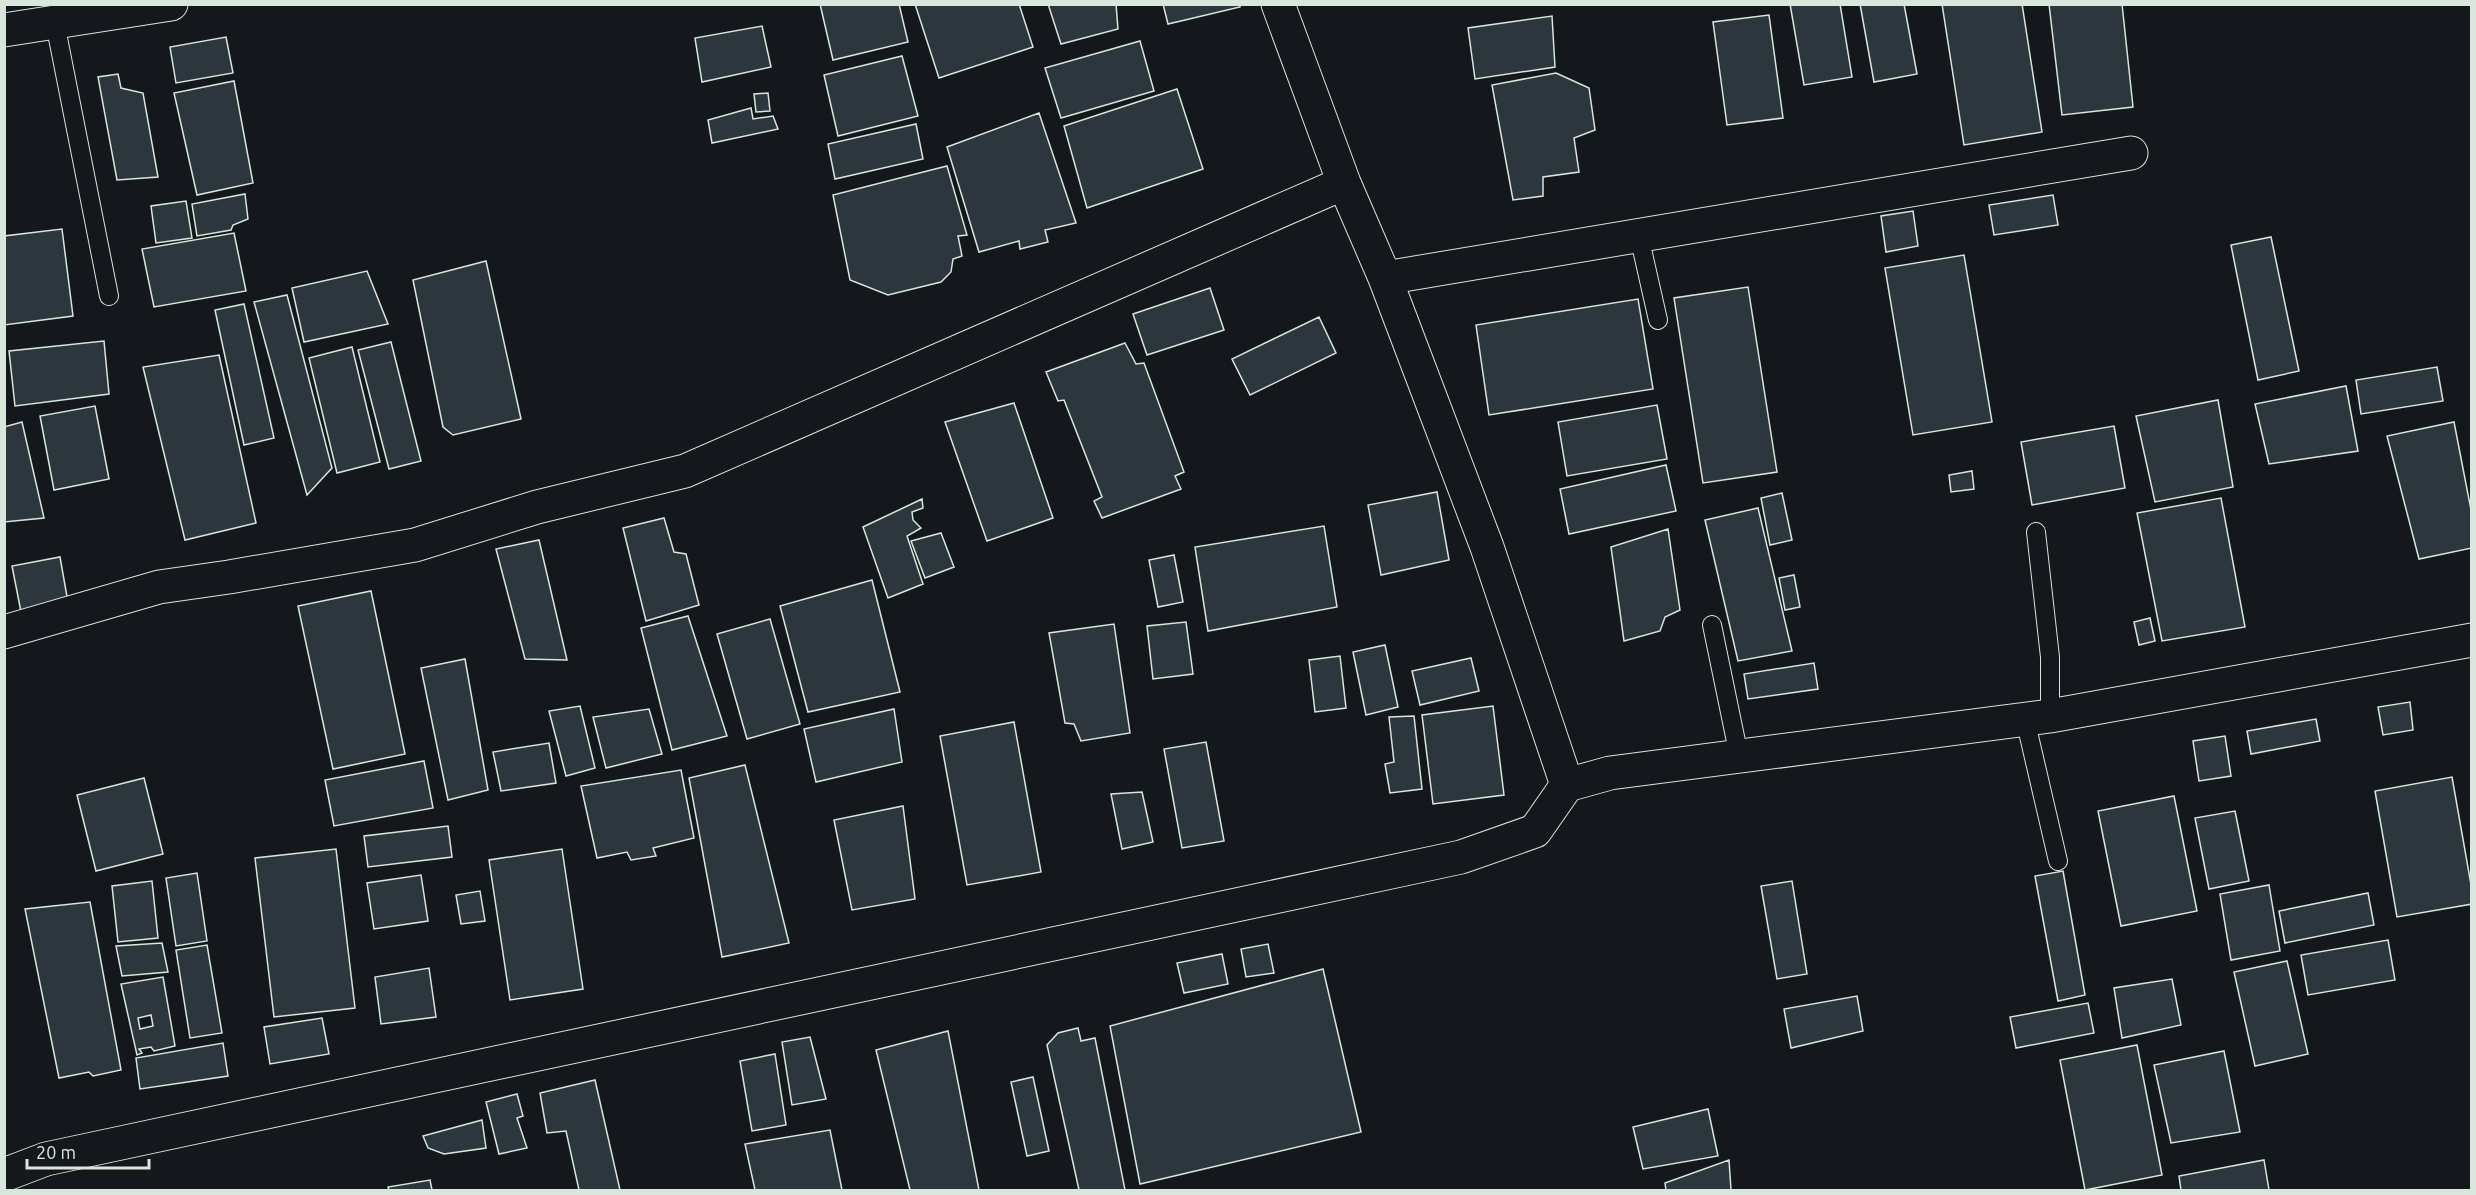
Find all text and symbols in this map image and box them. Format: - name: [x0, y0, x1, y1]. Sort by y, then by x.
- scale bar: [27, 1132, 148, 1170]
- text: 20 m: [36, 1142, 76, 1162]

